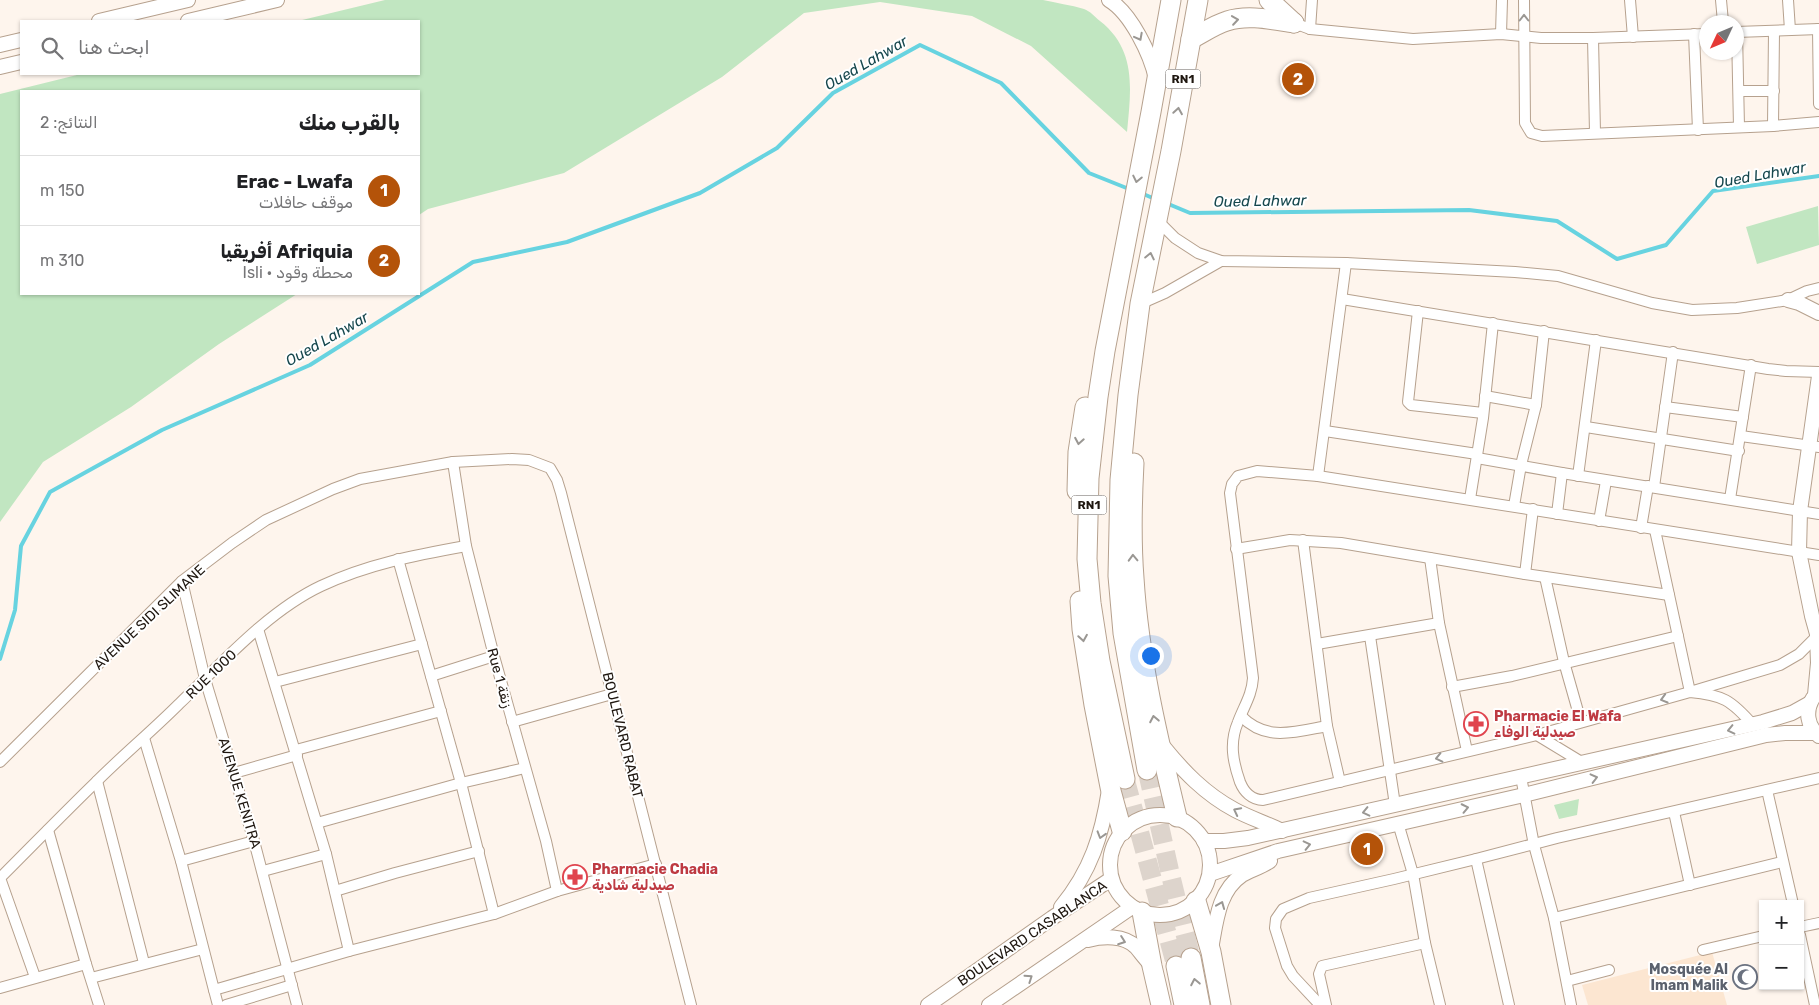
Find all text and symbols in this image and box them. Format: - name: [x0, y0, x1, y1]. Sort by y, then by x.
- one-way arrow: [1519, 13, 1529, 21]
- one-way arrow: [1231, 15, 1239, 25]
- north arrow: [1699, 15, 1744, 60]
- search box: [20, 20, 420, 75]
- water label: Oued Lahwar: [821, 31, 912, 94]
- one-way arrow: [1133, 32, 1143, 41]
- icon: search: [38, 34, 66, 62]
- text: ابحث هنا: [78, 36, 150, 59]
- pin: 2: [1282, 60, 1314, 98]
- road number: RN1: [1166, 70, 1200, 88]
- one-way arrow: [1172, 106, 1182, 115]
- text: بالقرب منك: [299, 110, 400, 135]
- text: النتائج: 2: [40, 113, 98, 132]
- water label: Oued Lahwar: [1713, 158, 1809, 192]
- text: Erac - Lwafa: [236, 170, 353, 193]
- one-way arrow: [1133, 175, 1143, 184]
- text: 150 m: [40, 181, 85, 200]
- text: 1: [380, 181, 388, 200]
- water label: Oued Lahwar: [1213, 191, 1308, 211]
- text: موقف حافلات: [259, 193, 353, 212]
- text: Afriquia أفريقيا: [220, 240, 353, 263]
- text: 310 m: [40, 251, 85, 270]
- text: 2: [379, 251, 389, 270]
- one-way arrow: [1145, 251, 1155, 260]
- text: محطة وقود · Isli: [243, 263, 353, 282]
- water label: Oued Lahwar: [282, 307, 373, 370]
- one-way arrow: [1075, 437, 1085, 445]
- road number: RN1: [1072, 496, 1106, 514]
- one-way arrow: [1128, 553, 1138, 561]
- street label: AVENUE SIDI SLIMANE: [90, 561, 209, 673]
- one-way arrow: [1078, 634, 1088, 642]
- your location: [1138, 643, 1164, 669]
- street label: RUE 1000: [183, 646, 240, 703]
- street label: Rue 1 زنقة: [483, 646, 516, 710]
- street label: BOULEVARD RABAT: [599, 670, 646, 800]
- one-way arrow: [1660, 693, 1668, 703]
- place label: Pharmacie El Wafa صيدلية الوفاء: [1494, 708, 1622, 741]
- pharmacy icon: Pharmacie El Wafa صيدلية الوفاء: [1463, 711, 1489, 737]
- one-way arrow: [1150, 714, 1160, 723]
- one-way arrow: [1727, 724, 1736, 734]
- street label: AVENUE KENITRA: [215, 736, 265, 851]
- one-way arrow: [1435, 752, 1444, 763]
- one-way arrow: [1589, 773, 1598, 784]
- one-way arrow: [1461, 803, 1470, 814]
- one-way arrow: [1362, 806, 1371, 816]
- one-way arrow: [1233, 807, 1242, 817]
- one-way arrow: [1096, 830, 1106, 838]
- pin: 1: [1351, 830, 1383, 868]
- one-way arrow: [1302, 840, 1311, 851]
- place label: Pharmacie Chadia صيدلية شادية: [592, 861, 718, 894]
- pharmacy icon: Pharmacie Chadia صيدلية شادية: [562, 864, 588, 890]
- street label: BOULEVARD CASABLANCA: [954, 877, 1111, 990]
- map controls: [1759, 900, 1804, 990]
- button: +: [1759, 900, 1804, 945]
- one-way arrow: [1215, 901, 1225, 910]
- one-way arrow: [1117, 934, 1126, 945]
- button: −: [1759, 945, 1804, 990]
- place label: Mosquée Al Imam Malik: [1649, 961, 1729, 994]
- mosque icon: Mosquée Al Imam Malik: [1732, 964, 1758, 990]
- one-way arrow: [1023, 975, 1033, 984]
- one-way arrow: [1191, 977, 1201, 986]

